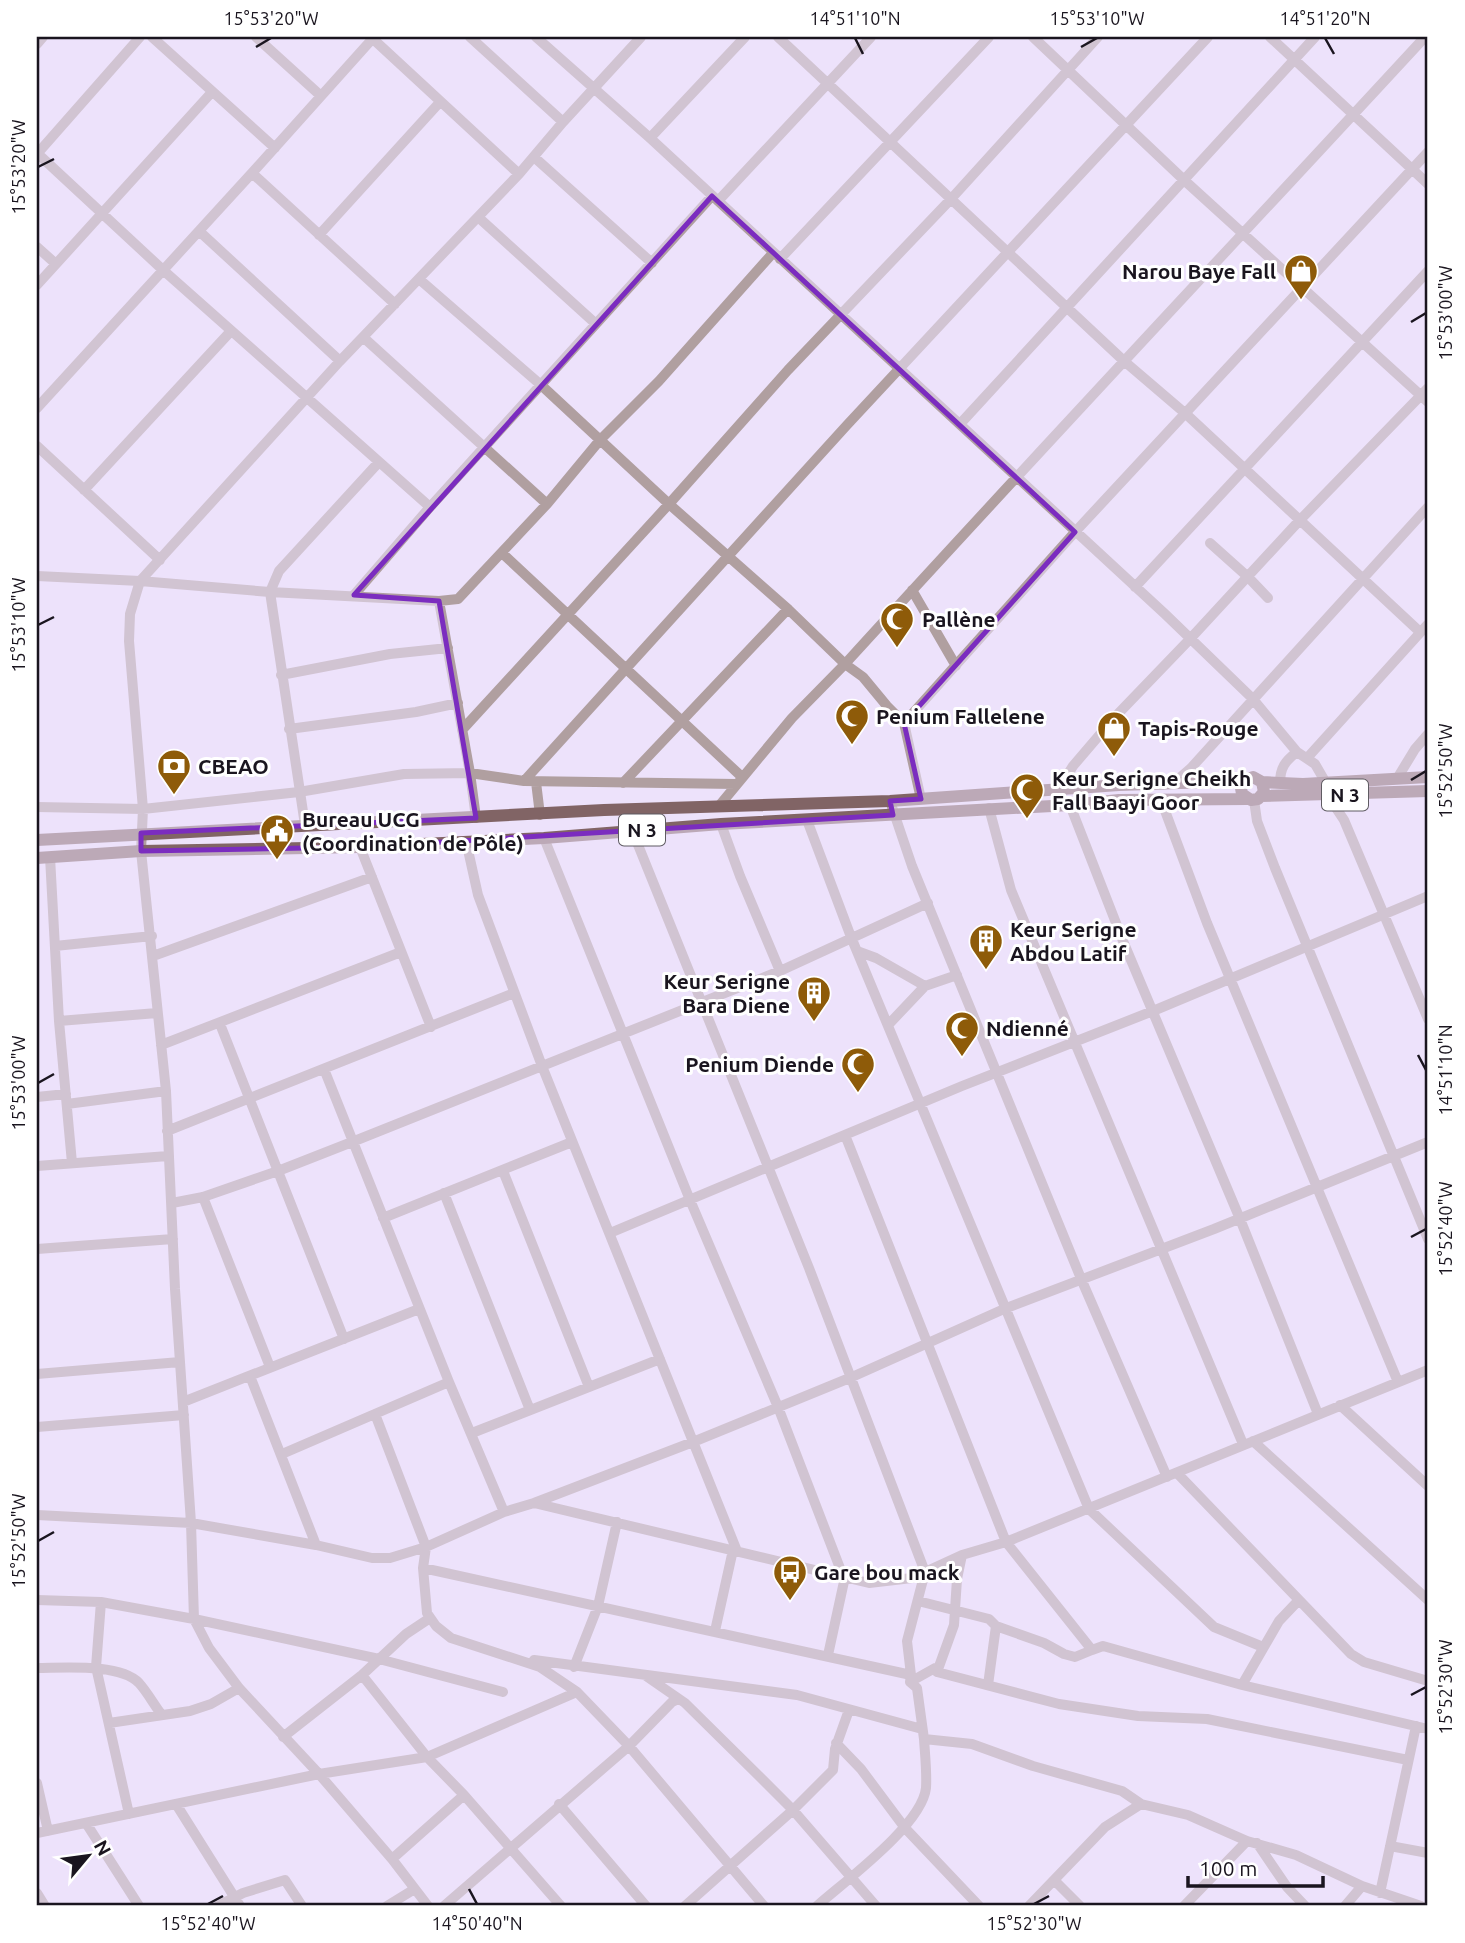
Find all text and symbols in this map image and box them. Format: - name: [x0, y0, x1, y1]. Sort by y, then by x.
- text: 15°53'20"W: [223, 8, 319, 28]
- text: 14°51'10"N: [809, 8, 901, 28]
- text: 15°53'10"W: [1049, 8, 1145, 28]
- text: 14°51'20"N: [1279, 8, 1371, 28]
- text: 15°53'20"W: [8, 119, 28, 215]
- shop icon: Narou Baye Fall: [1282, 252, 1320, 301]
- place label: Narou Baye Fall: [1122, 259, 1276, 283]
- text: 15°53'00"W: [1435, 265, 1455, 361]
- text: 15°53'10"W: [8, 577, 28, 673]
- mosque icon: Pallène: [878, 600, 916, 649]
- place label: Pallène: [922, 607, 996, 631]
- mosque icon: Penium Fallelene: [833, 697, 871, 746]
- place label: Penium Fallelene: [876, 704, 1045, 728]
- shop icon: Tapis-Rouge: [1095, 709, 1133, 758]
- place label: Tapis-Rouge: [1138, 716, 1259, 740]
- text: 15°52'50"W: [1435, 723, 1455, 819]
- bank icon: CBEAO: [155, 747, 193, 796]
- place label: CBEAO: [198, 754, 269, 778]
- place label: Keur Serigne Cheikh Fall Baayi Goor: [1052, 766, 1251, 814]
- mosque icon: Keur Serigne Cheikh Fall Baayi Goor: [1008, 771, 1046, 820]
- road number: N 3: [1322, 780, 1368, 810]
- place label: Bureau UCG (Coordination de Pôle): [302, 807, 524, 855]
- public building icon: Bureau UCG (Coordination de Pôle): [258, 812, 296, 861]
- road number: N 3: [619, 814, 665, 846]
- place label: Keur Serigne Abdou Latif: [1010, 917, 1137, 965]
- building icon: Keur Serigne Abdou Latif: [967, 922, 1005, 971]
- place label: Keur Serigne Bara Diene: [664, 969, 790, 1017]
- building icon: Keur Serigne Bara Diene: [795, 974, 833, 1023]
- mosque icon: Ndienné: [943, 1009, 981, 1058]
- place label: Ndienné: [986, 1016, 1069, 1040]
- text: 14°51'10"N: [1435, 1024, 1455, 1116]
- text: 15°53'00"W: [8, 1035, 28, 1131]
- mosque icon: Penium Diende: [839, 1045, 877, 1094]
- place label: Penium Diende: [685, 1052, 834, 1076]
- text: 15°52'40"W: [1435, 1181, 1455, 1277]
- text: 15°52'50"W: [8, 1493, 28, 1589]
- bus stop icon: Gare bou mack: [771, 1553, 809, 1602]
- place label: Gare bou mack: [814, 1560, 960, 1584]
- text: 15°52'30"W: [1435, 1639, 1455, 1735]
- north arrow: [52, 1820, 122, 1890]
- text: N: [90, 1836, 116, 1859]
- scale bar: [1188, 1845, 1323, 1889]
- text: 100 m: [1199, 1856, 1257, 1880]
- text: 15°52'40"W: [160, 1913, 256, 1933]
- text: 14°50'40"N: [431, 1913, 523, 1933]
- text: 15°52'30"W: [986, 1913, 1082, 1933]

